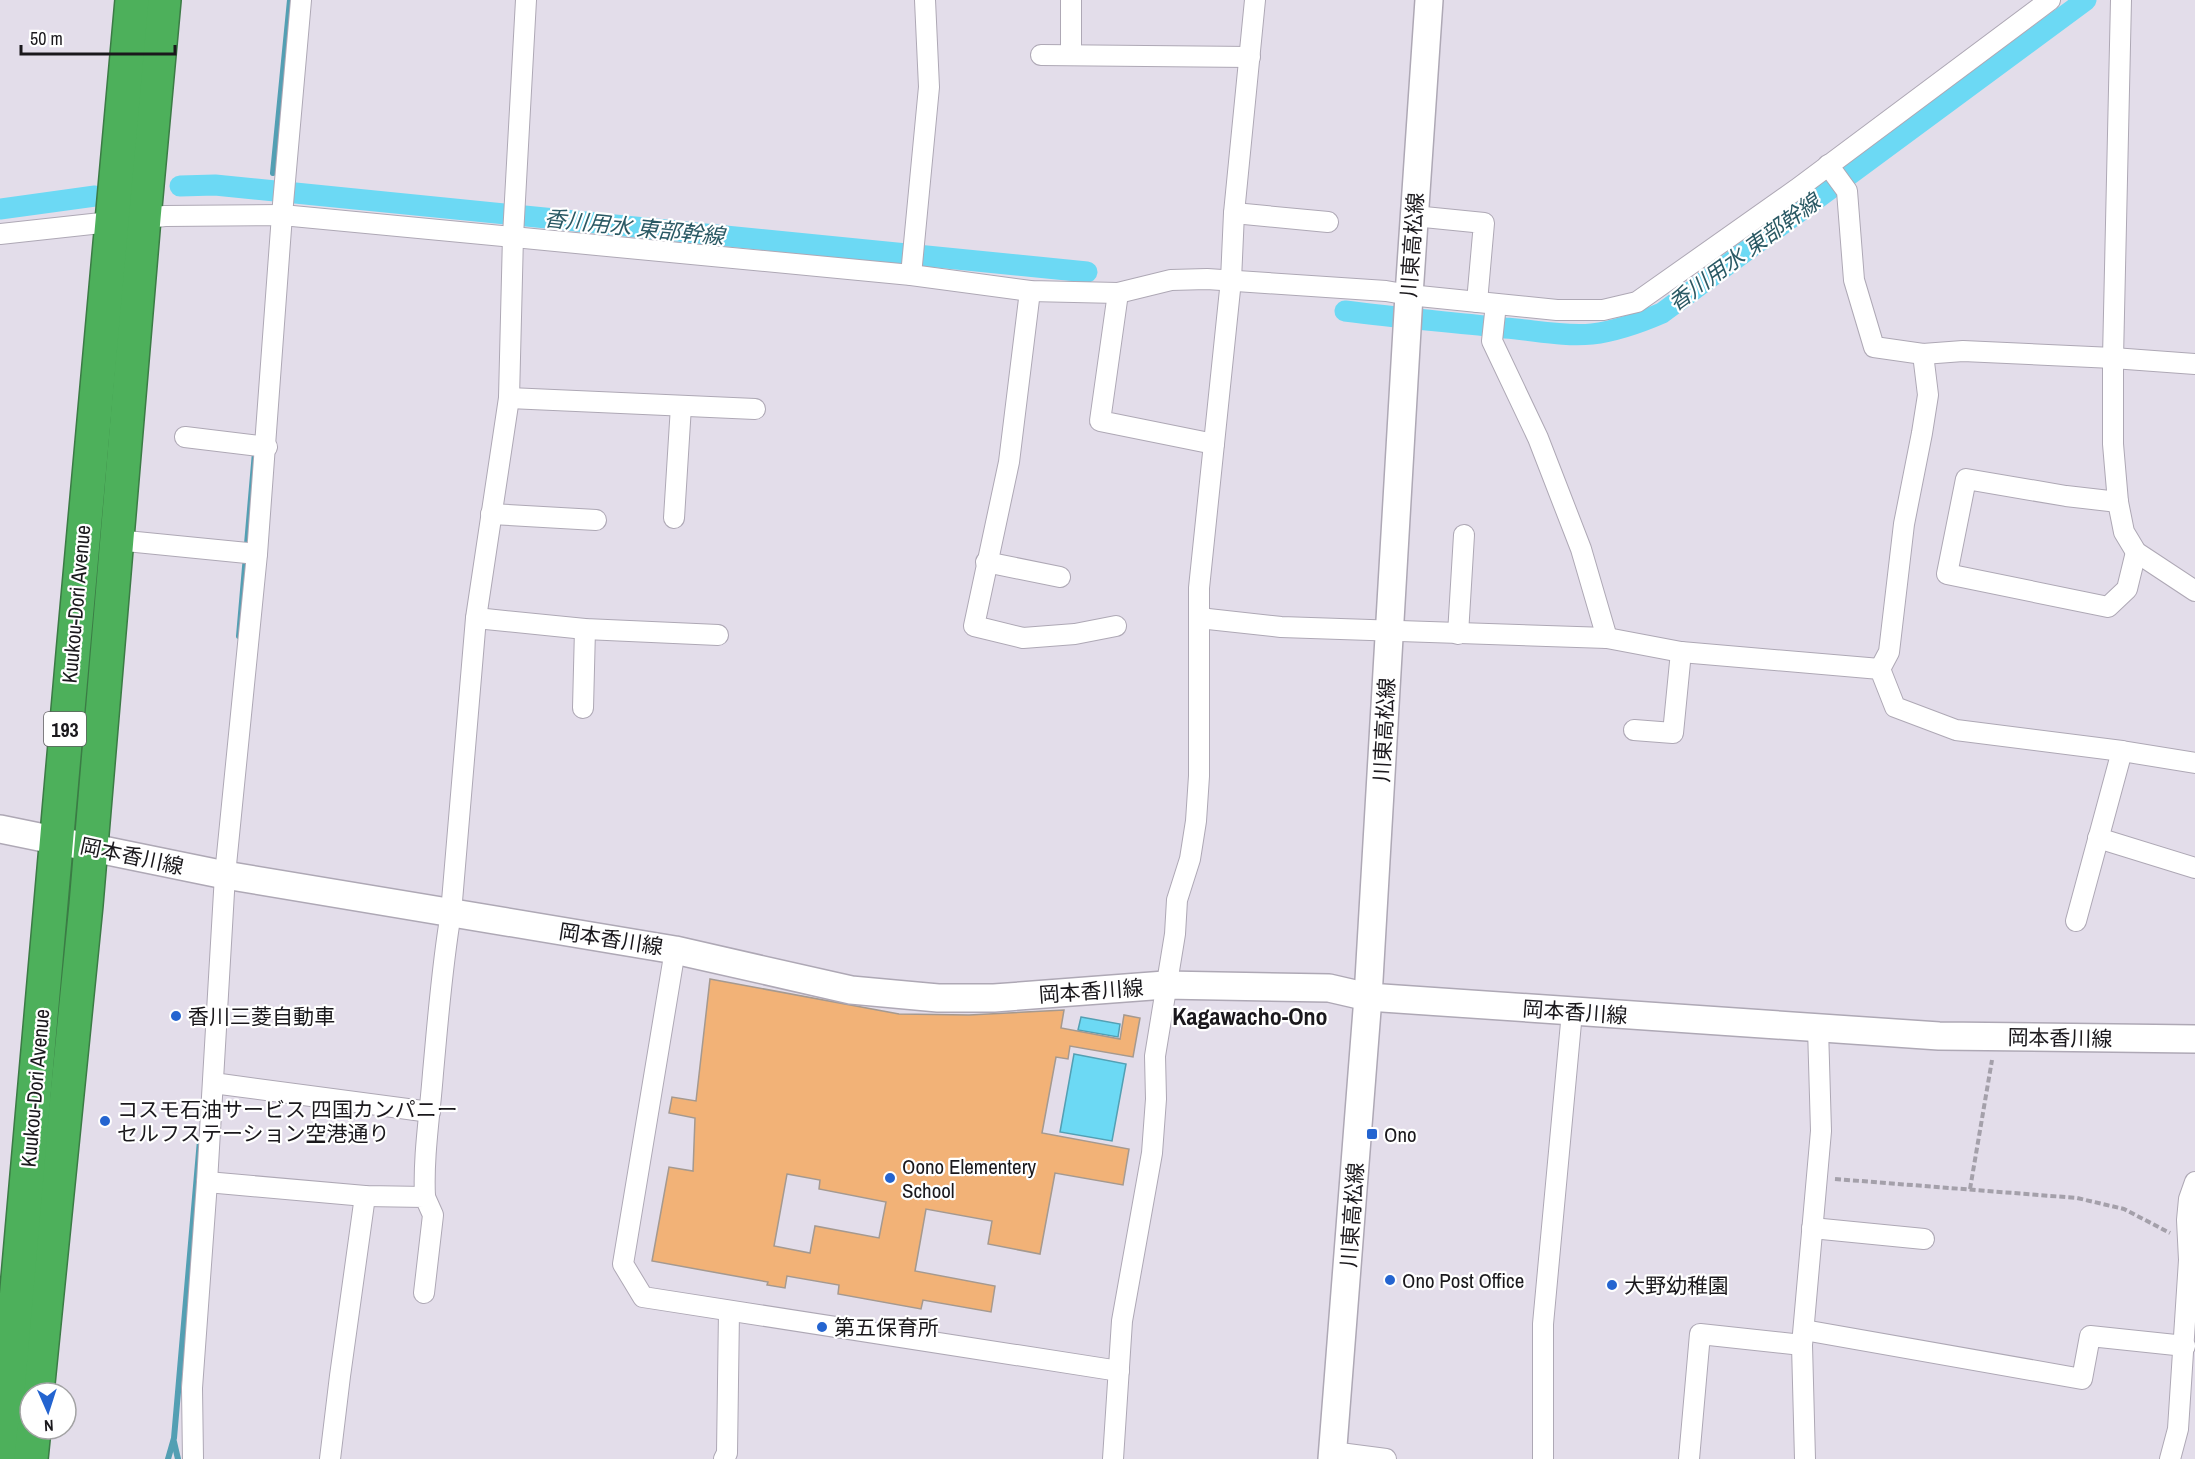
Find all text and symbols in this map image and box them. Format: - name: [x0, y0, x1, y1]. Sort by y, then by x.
- scale bar: [21, 18, 176, 56]
- text: 50 m: [30, 26, 63, 51]
- water label: 香川用水 東部幹線: [1662, 185, 1828, 317]
- street label: 川東高松線: [1394, 192, 1430, 298]
- water label: 香川用水 東部幹線: [542, 203, 729, 252]
- street label: Kuukou-Dori Avenue: [55, 524, 97, 684]
- street label: 川東高松線: [1367, 677, 1401, 783]
- road number: 193: [44, 712, 86, 746]
- street label: 岡本香川線: [78, 831, 186, 881]
- street label: 岡本香川線: [557, 916, 665, 962]
- street label: 岡本香川線: [1038, 973, 1144, 1009]
- street label: 岡本香川線: [1522, 994, 1628, 1030]
- district label: Kagawacho-Ono: [1172, 1000, 1328, 1032]
- place label: 香川三菱自動車: [188, 1002, 335, 1031]
- street label: Kuukou-Dori Avenue: [14, 1008, 56, 1168]
- marker: 香川三菱自動車: [169, 1009, 183, 1023]
- street label: 岡本香川線: [2007, 1023, 2113, 1053]
- place label: コスモ石油サービス 四国カンパニー セルフステーション空港通り: [117, 1095, 458, 1148]
- marker: コスモ石油サービス 四国カンパニー セルフステーション空港通り: [98, 1114, 112, 1128]
- place label: Ono: [1384, 1120, 1417, 1149]
- marker: Ono: [1365, 1127, 1379, 1141]
- place label: Oono Elementery School: [902, 1152, 1036, 1205]
- street label: 川東高松線: [1334, 1162, 1370, 1268]
- marker: Oono Elementery School: [883, 1171, 897, 1185]
- place label: Ono Post Office: [1402, 1266, 1524, 1295]
- place label: 大野幼稚園: [1624, 1271, 1729, 1300]
- marker: Ono Post Office: [1383, 1273, 1397, 1287]
- marker: 大野幼稚園: [1605, 1278, 1619, 1292]
- place label: 第五保育所: [834, 1313, 939, 1342]
- marker: 第五保育所: [815, 1320, 829, 1334]
- north arrow: [18, 1381, 78, 1441]
- text: N: [43, 1415, 54, 1437]

